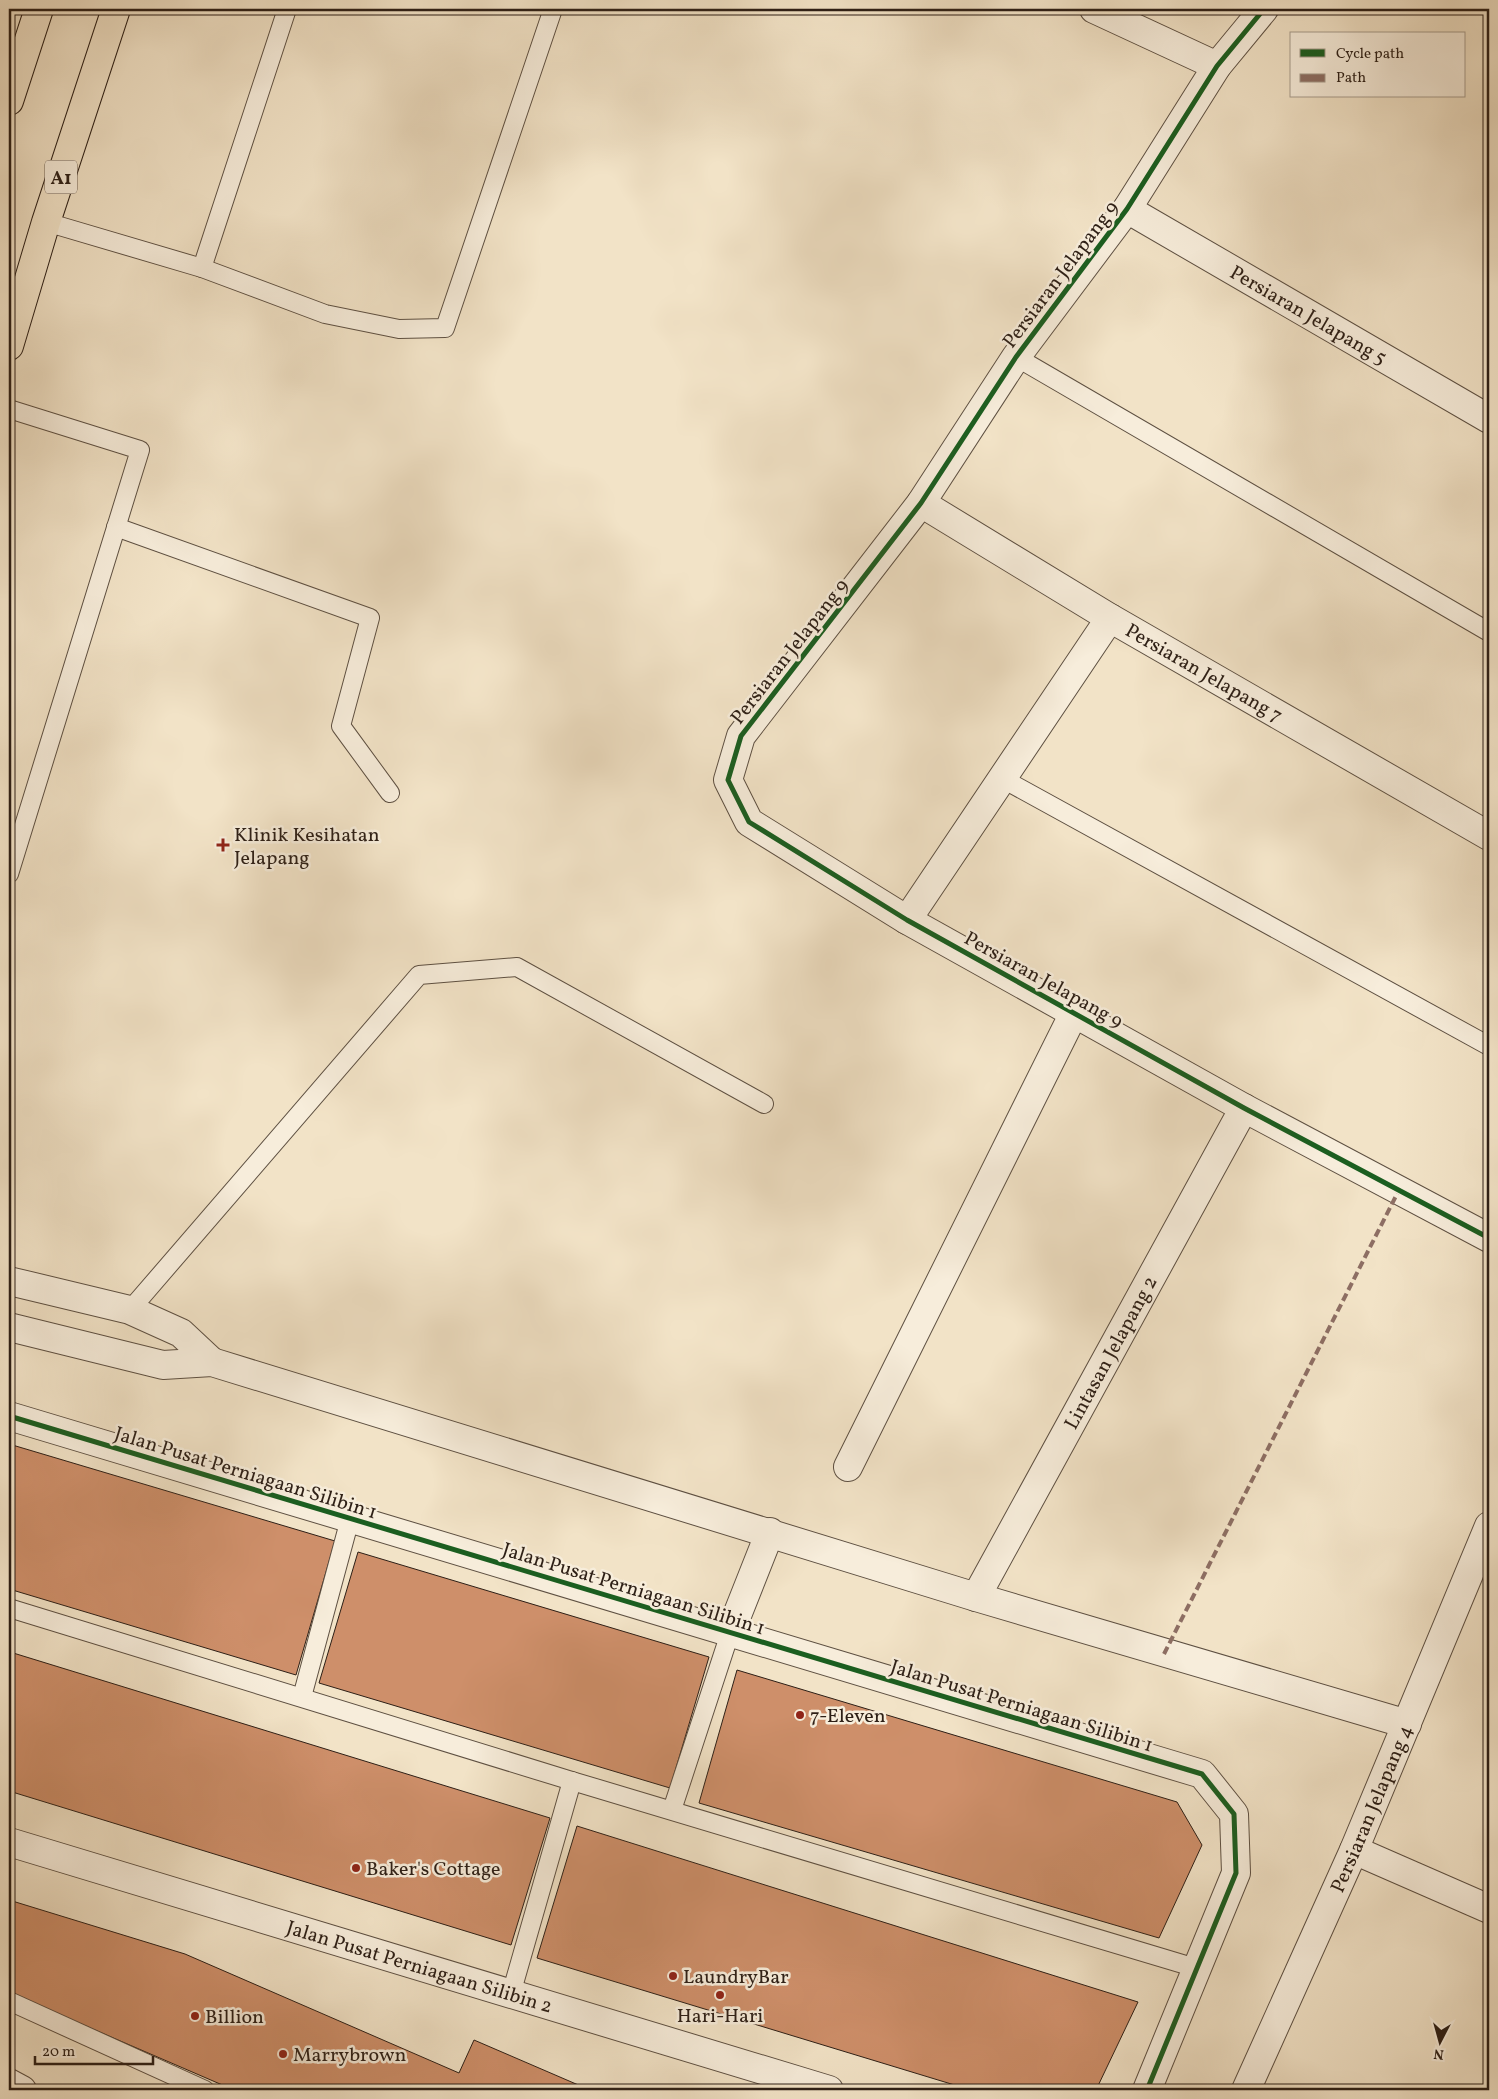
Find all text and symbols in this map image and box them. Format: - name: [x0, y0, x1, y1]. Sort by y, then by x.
- legend: [1290, 32, 1466, 98]
- text: Cycle path: [1336, 44, 1404, 65]
- text: Path: [1336, 68, 1366, 89]
- road number: A1: [45, 160, 77, 193]
- street label: Persiaran Jelapang 9: [997, 196, 1126, 355]
- street label: Persiaran Jelapang 5: [1224, 260, 1391, 373]
- street label: Persiaran Jelapang 9: [725, 574, 856, 731]
- street label: Persiaran Jelapang 7: [1119, 618, 1287, 730]
- place label: Klinik Kesihatan Jelapang: [234, 822, 380, 873]
- marker: Klinik Kesihatan Jelapang: [216, 838, 230, 852]
- street label: Persiaran Jelapang 9: [958, 925, 1128, 1036]
- street label: Lintasan Jelapang 2: [1058, 1272, 1165, 1435]
- street label: Jalan Pusat Perniagaan Silibin 1: [111, 1421, 380, 1527]
- street label: Jalan Pusat Perniagaan Silibin 1: [499, 1537, 768, 1643]
- street label: Jalan Pusat Perniagaan Silibin 1: [887, 1654, 1156, 1760]
- place label: 7-Eleven: [810, 1703, 886, 1731]
- marker: 7-Eleven: [794, 1709, 806, 1721]
- street label: Persiaran Jelapang 4: [1325, 1721, 1421, 1898]
- place label: Baker's Cottage: [366, 1856, 501, 1884]
- marker: Baker's Cottage: [350, 1862, 362, 1874]
- street label: Jalan Pusat Perniagaan Silibin 2: [283, 1915, 555, 2022]
- place label: LaundryBar: [683, 1964, 789, 1992]
- marker: LaundryBar: [667, 1970, 679, 1982]
- marker: Hari-Hari: [714, 1989, 726, 2001]
- place label: Hari-Hari: [677, 2003, 763, 2031]
- place label: Billion: [205, 2004, 264, 2032]
- marker: Billion: [189, 2010, 201, 2022]
- north arrow: [1416, 2016, 1466, 2066]
- scale bar: [35, 2034, 152, 2066]
- text: 20 m: [42, 2042, 75, 2063]
- place label: Marrybrown: [293, 2042, 406, 2070]
- text: N: [1433, 2043, 1445, 2063]
- marker: Marrybrown: [277, 2048, 289, 2060]

